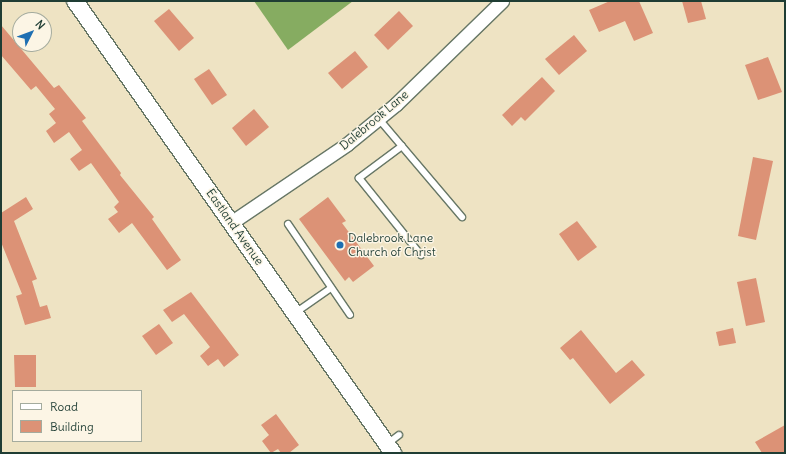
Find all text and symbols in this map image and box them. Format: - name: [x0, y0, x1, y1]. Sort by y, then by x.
- north arrow: [12, 12, 52, 52]
- text: N: [32, 17, 48, 32]
- street label: Dalebrook Lane: [337, 87, 411, 153]
- street label: Eastland Avenue: [203, 186, 267, 268]
- place label: Dalebrook Lane Church of Christ: [348, 231, 436, 259]
- marker: Dalebrook Lane Church of Christ: [335, 240, 345, 250]
- legend: [12, 390, 142, 442]
- text: Road: [50, 399, 78, 414]
- text: Building: [50, 419, 94, 434]

